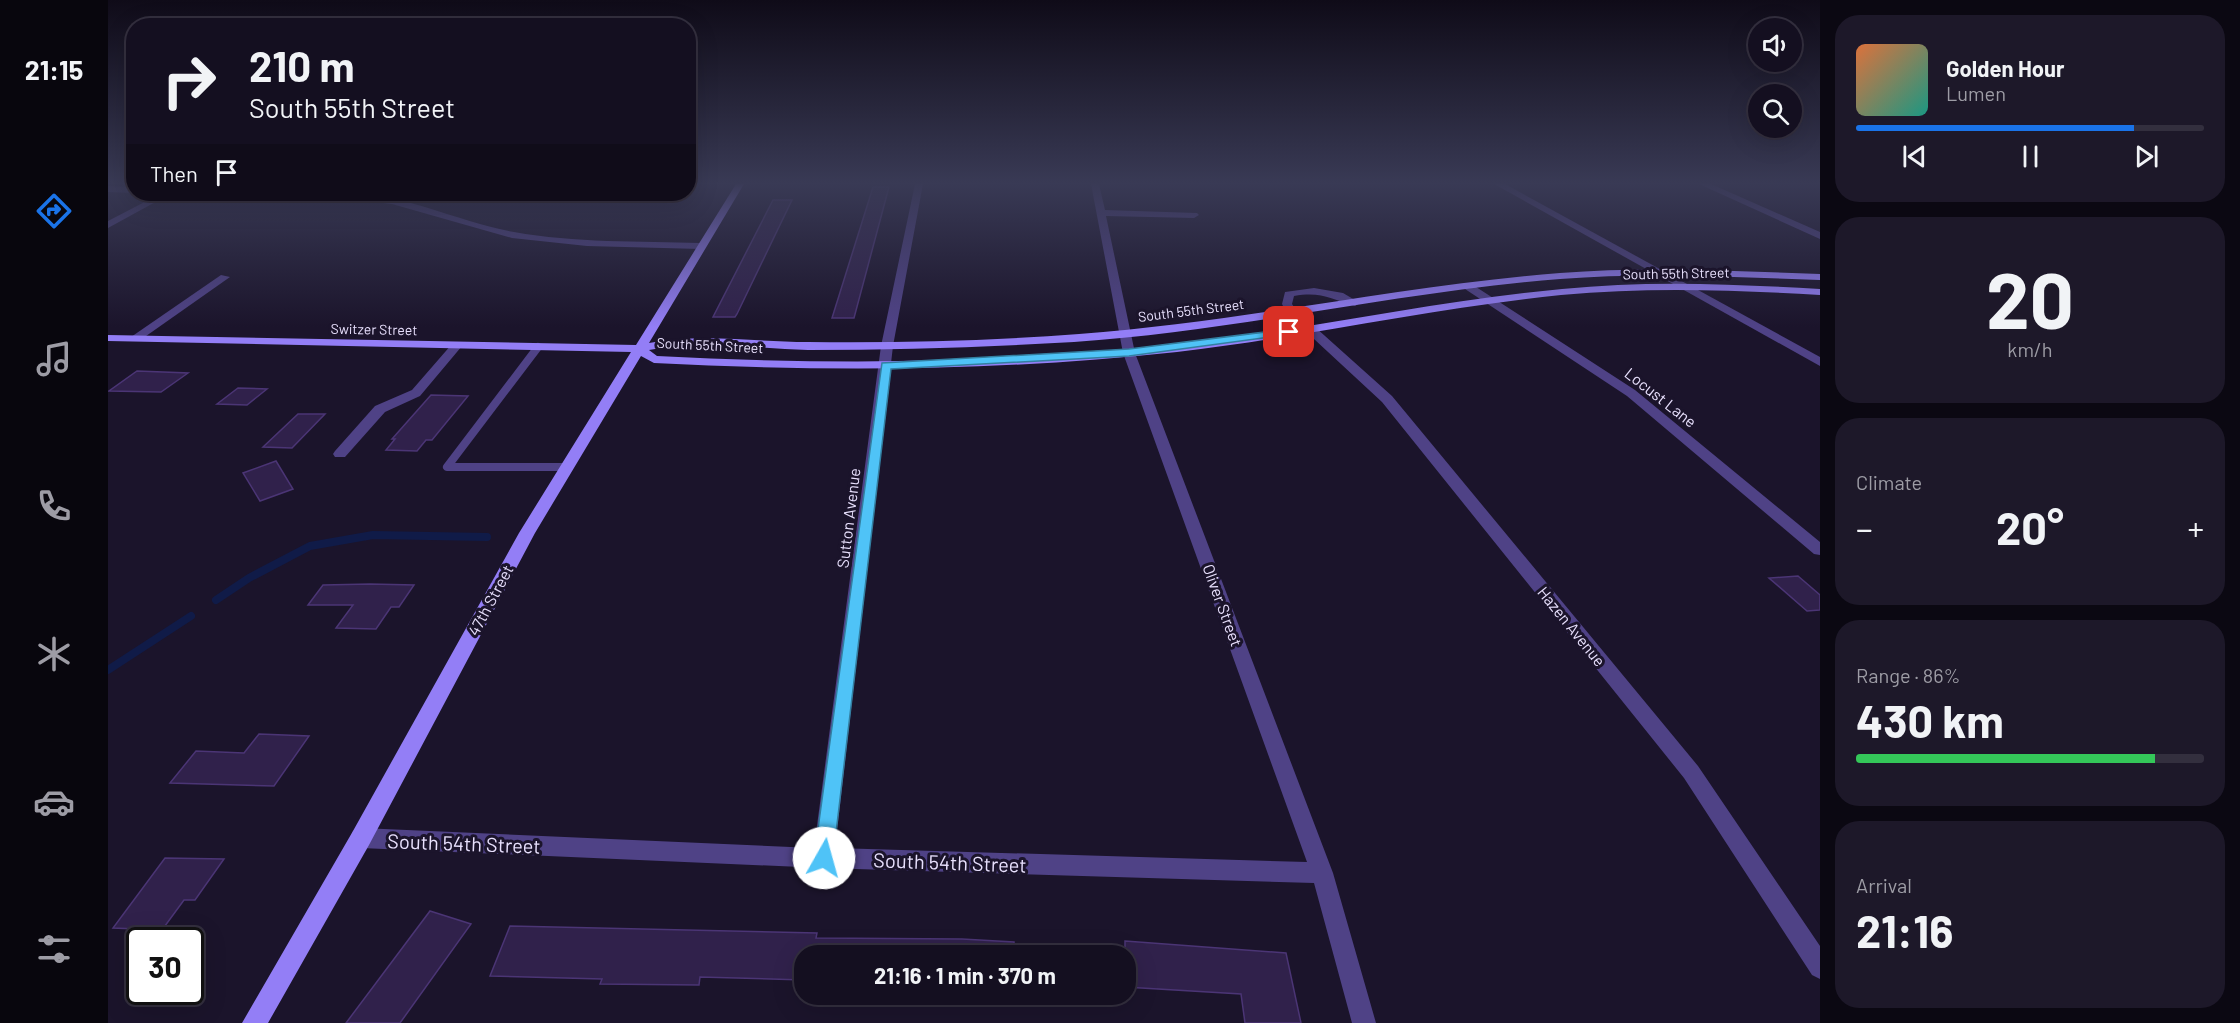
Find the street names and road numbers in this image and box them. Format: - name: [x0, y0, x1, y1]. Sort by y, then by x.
- street label: South 55th Street: [1622, 264, 1730, 282]
- street label: South 55th Street: [1137, 295, 1245, 325]
- street label: Switzer Street: [330, 320, 418, 338]
- street label: South 55th Street: [656, 334, 764, 356]
- street label: Locust Lane: [1621, 363, 1701, 431]
- street label: Sutton Avenue: [832, 467, 864, 569]
- street label: 47th Street: [463, 561, 517, 639]
- street label: Oliver Street: [1199, 561, 1247, 649]
- street label: Hazen Avenue: [1534, 582, 1610, 670]
- street label: South 54th Street: [387, 828, 541, 858]
- street label: South 54th Street: [873, 847, 1027, 877]

